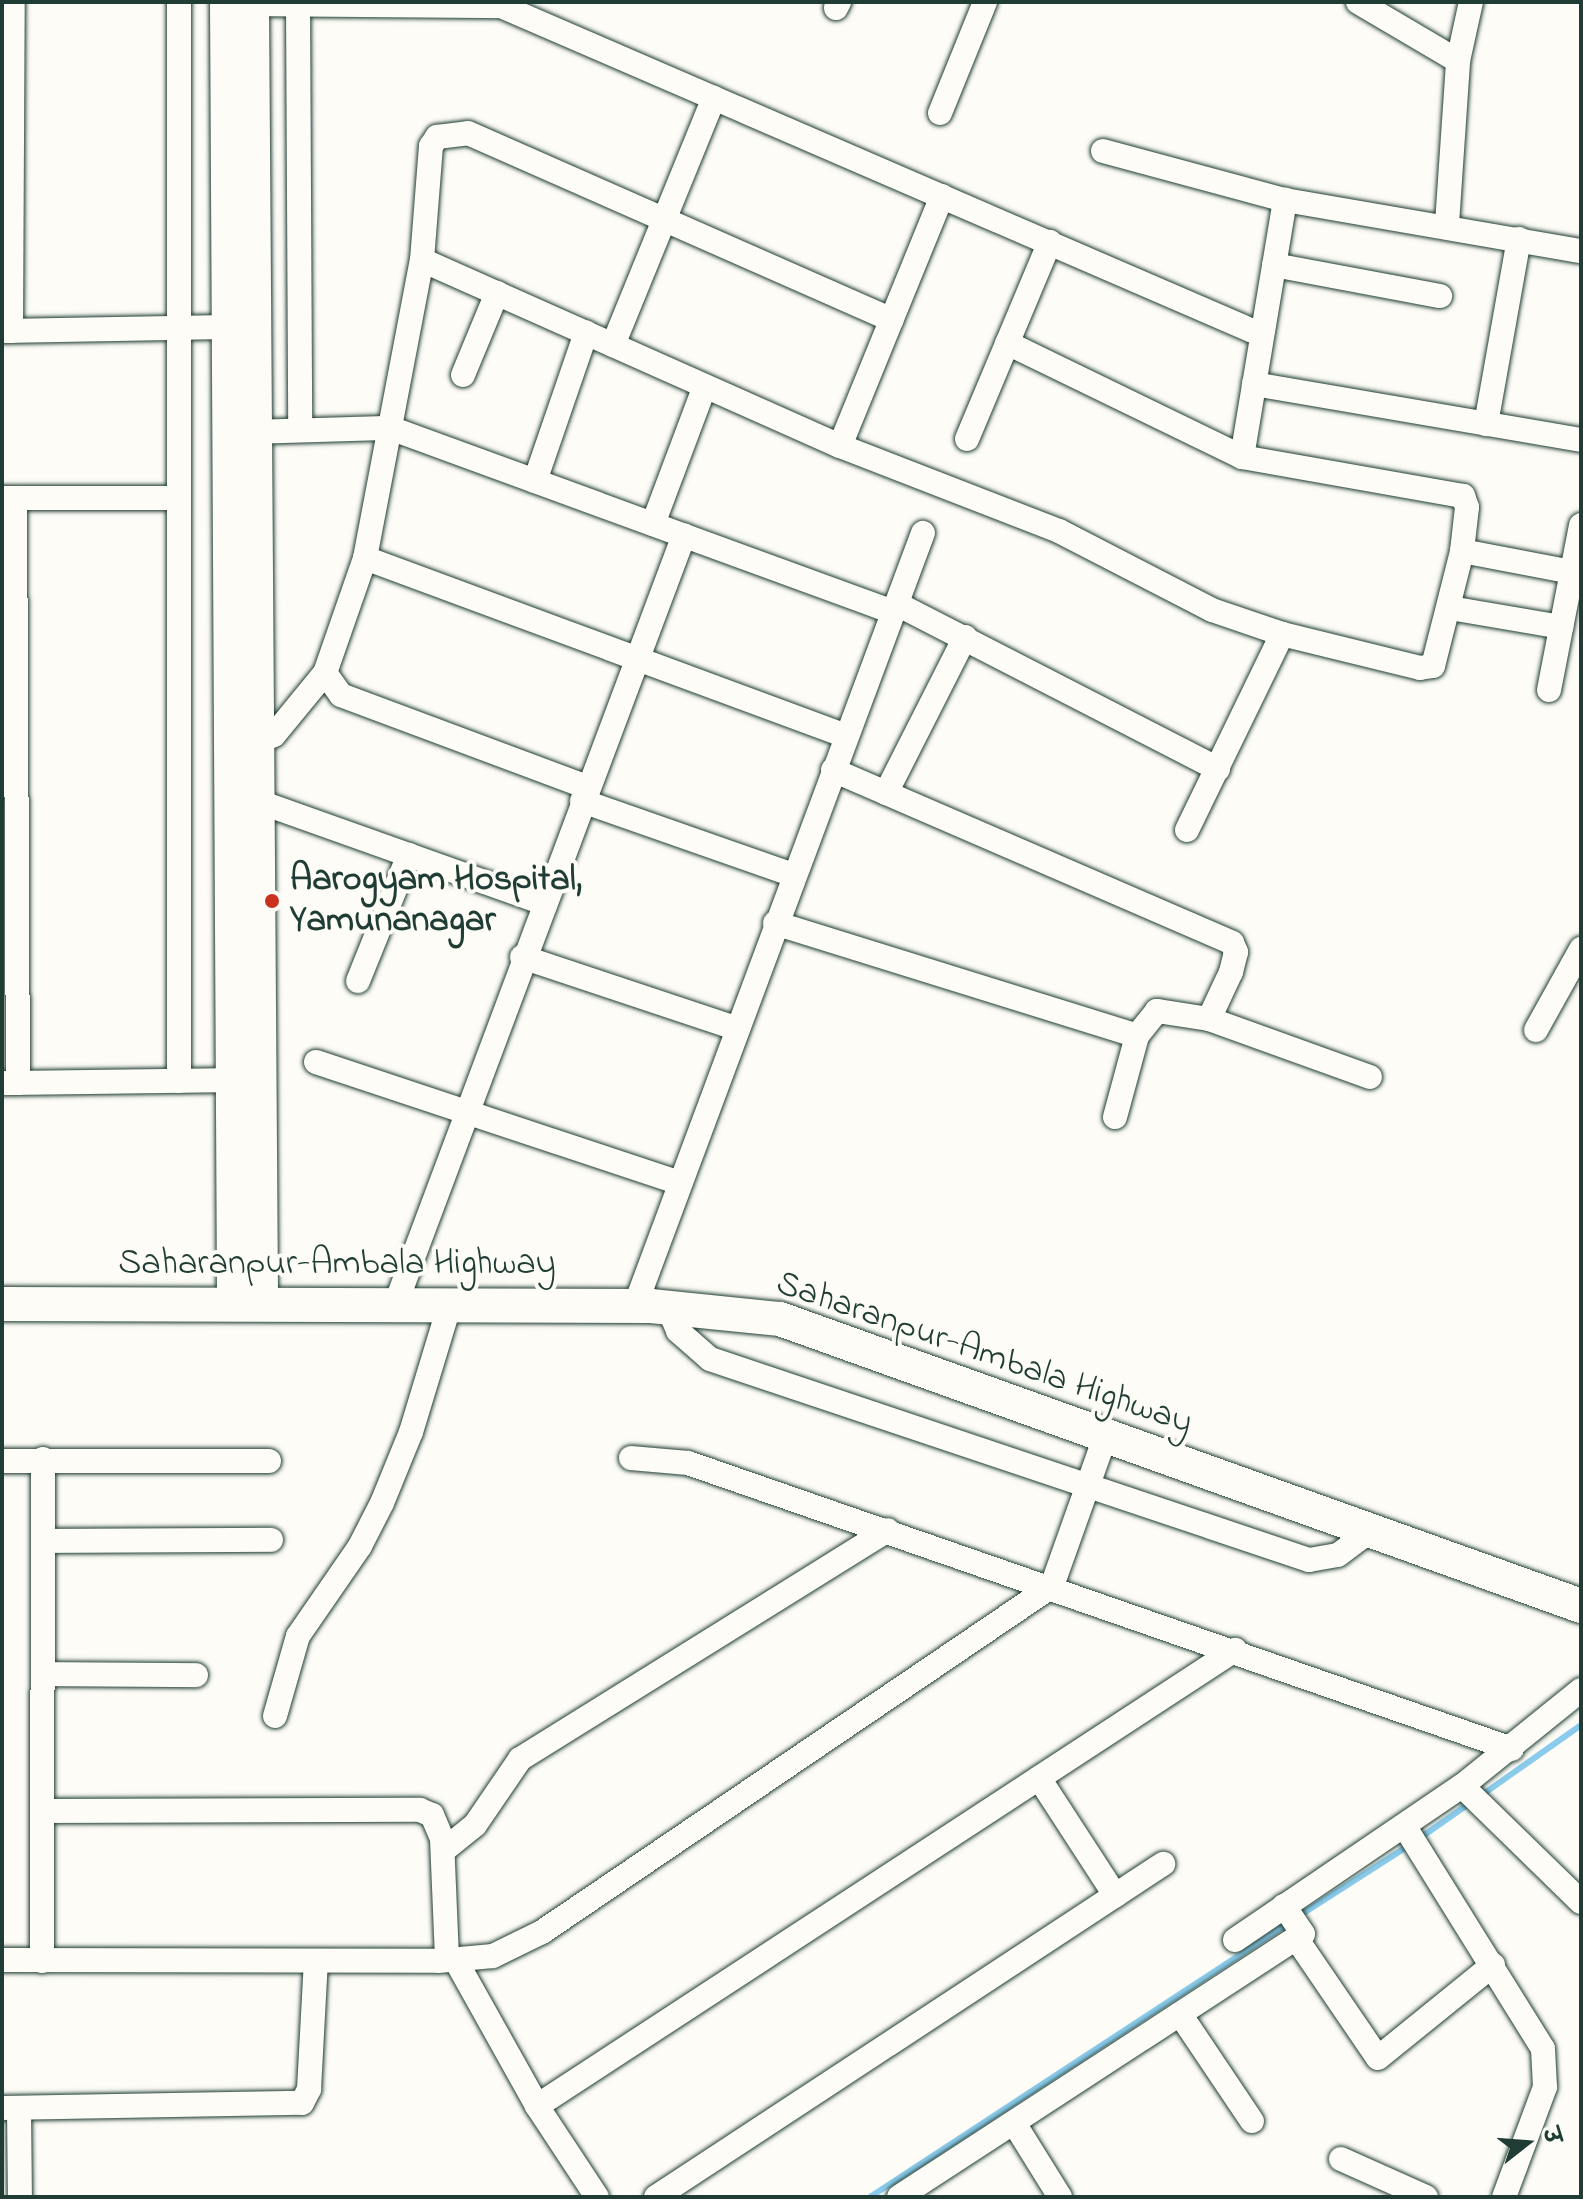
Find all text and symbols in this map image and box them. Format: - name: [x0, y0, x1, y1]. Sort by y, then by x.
- place label: Aarogyam Hospital, Yamunanagar: [290, 858, 582, 943]
- marker: Aarogyam Hospital, Yamunanagar: [261, 890, 283, 912]
- street label: Saharanpur-Ambala Highway: [118, 1243, 556, 1287]
- street label: Saharanpur-Ambala Highway: [770, 1262, 1198, 1446]
- north arrow: [1487, 2103, 1567, 2183]
- text: उ: [1533, 2124, 1567, 2148]

